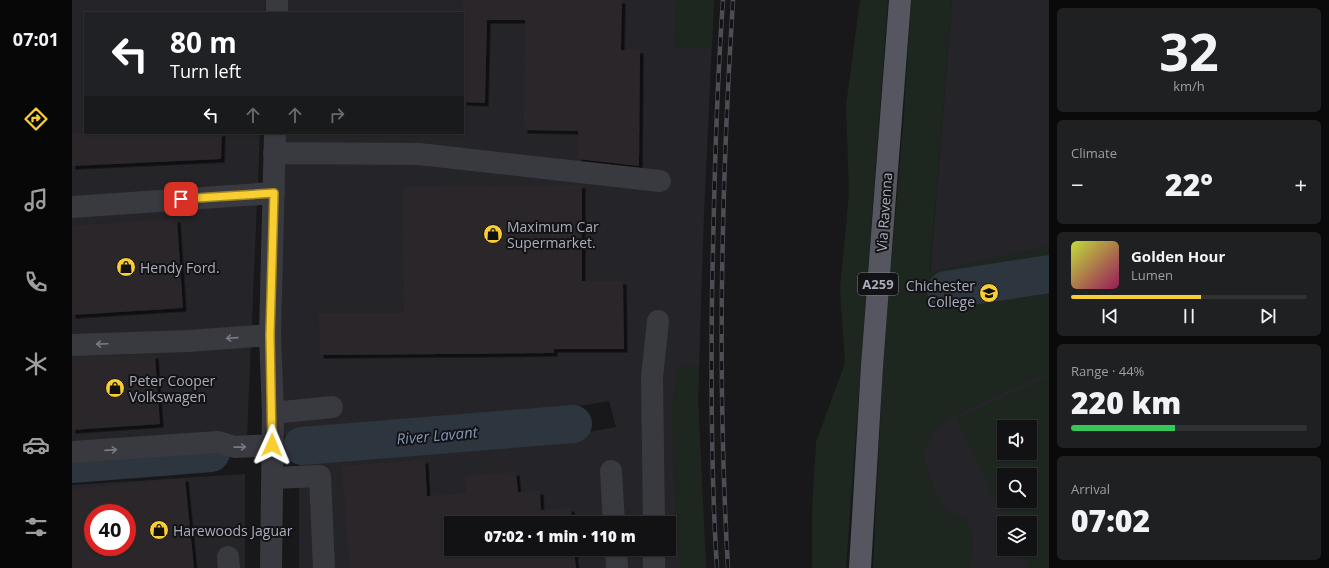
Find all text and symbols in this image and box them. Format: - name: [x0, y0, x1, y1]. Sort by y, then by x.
- text: 32: [1159, 15, 1219, 86]
- text: 80 m: [170, 23, 237, 61]
- text: 07:01: [13, 27, 59, 51]
- icon: left: [104, 28, 156, 80]
- text: Turn left: [170, 59, 241, 83]
- text: km/h: [1173, 77, 1205, 95]
- icon: left: [200, 104, 222, 126]
- icon: ahead: [242, 104, 264, 126]
- icon: ahead: [284, 104, 306, 126]
- icon: right: [326, 104, 348, 126]
- icon: directions: [22, 105, 50, 133]
- text: Climate: [1071, 144, 1117, 162]
- text: 22°: [1165, 164, 1213, 205]
- text: −: [1071, 169, 1084, 199]
- text: +: [1294, 169, 1307, 199]
- street label: Via Ravenna: [872, 172, 896, 252]
- pin: [164, 182, 198, 216]
- icon: music: [22, 186, 50, 214]
- icon: arrive: [170, 188, 192, 210]
- place label: Maximum Car Supermarket.: [507, 217, 599, 252]
- shop icon: Maximum Car Supermarket.: [482, 223, 504, 245]
- text: Golden Hour: [1131, 246, 1225, 266]
- shop icon: Hendy Ford.: [115, 256, 137, 278]
- place label: Hendy Ford.: [140, 258, 220, 277]
- text: Lumen: [1131, 266, 1173, 284]
- icon: phone: [22, 268, 50, 296]
- road number: A259: [858, 273, 898, 295]
- place label: Chichester College: [906, 276, 975, 311]
- school or university icon: Chichester College: [978, 282, 1000, 304]
- icon: previous: [1099, 305, 1121, 327]
- icon: pause: [1178, 305, 1200, 327]
- icon: next: [1257, 305, 1279, 327]
- one-way arrow: [226, 334, 239, 341]
- one-way arrow: [96, 340, 109, 348]
- icon: climate: [22, 350, 50, 378]
- text: Range · 44%: [1071, 362, 1144, 380]
- place label: Peter Cooper Volkswagen: [129, 371, 216, 406]
- shop icon: Peter Cooper Volkswagen: [104, 377, 126, 399]
- text: 220 km: [1071, 382, 1181, 423]
- map controls: [997, 420, 1037, 556]
- button: sound: [997, 420, 1037, 460]
- water label: River Lavant: [396, 421, 479, 449]
- position arrow: [251, 424, 293, 466]
- icon: car: [22, 431, 50, 459]
- one-way arrow: [233, 443, 246, 450]
- one-way arrow: [104, 446, 117, 453]
- button: search: [997, 468, 1037, 508]
- text: Arrival: [1071, 480, 1110, 498]
- text: 07:02: [1071, 500, 1150, 541]
- speed limit sign: 40: [84, 504, 136, 556]
- icon: filters: [22, 513, 50, 541]
- button: layers: [997, 516, 1037, 556]
- shop icon: Harewoods Jaguar: [148, 519, 170, 541]
- place label: Harewoods Jaguar: [173, 521, 293, 540]
- text: 07:02 · 1 min · 110 m: [484, 526, 636, 546]

